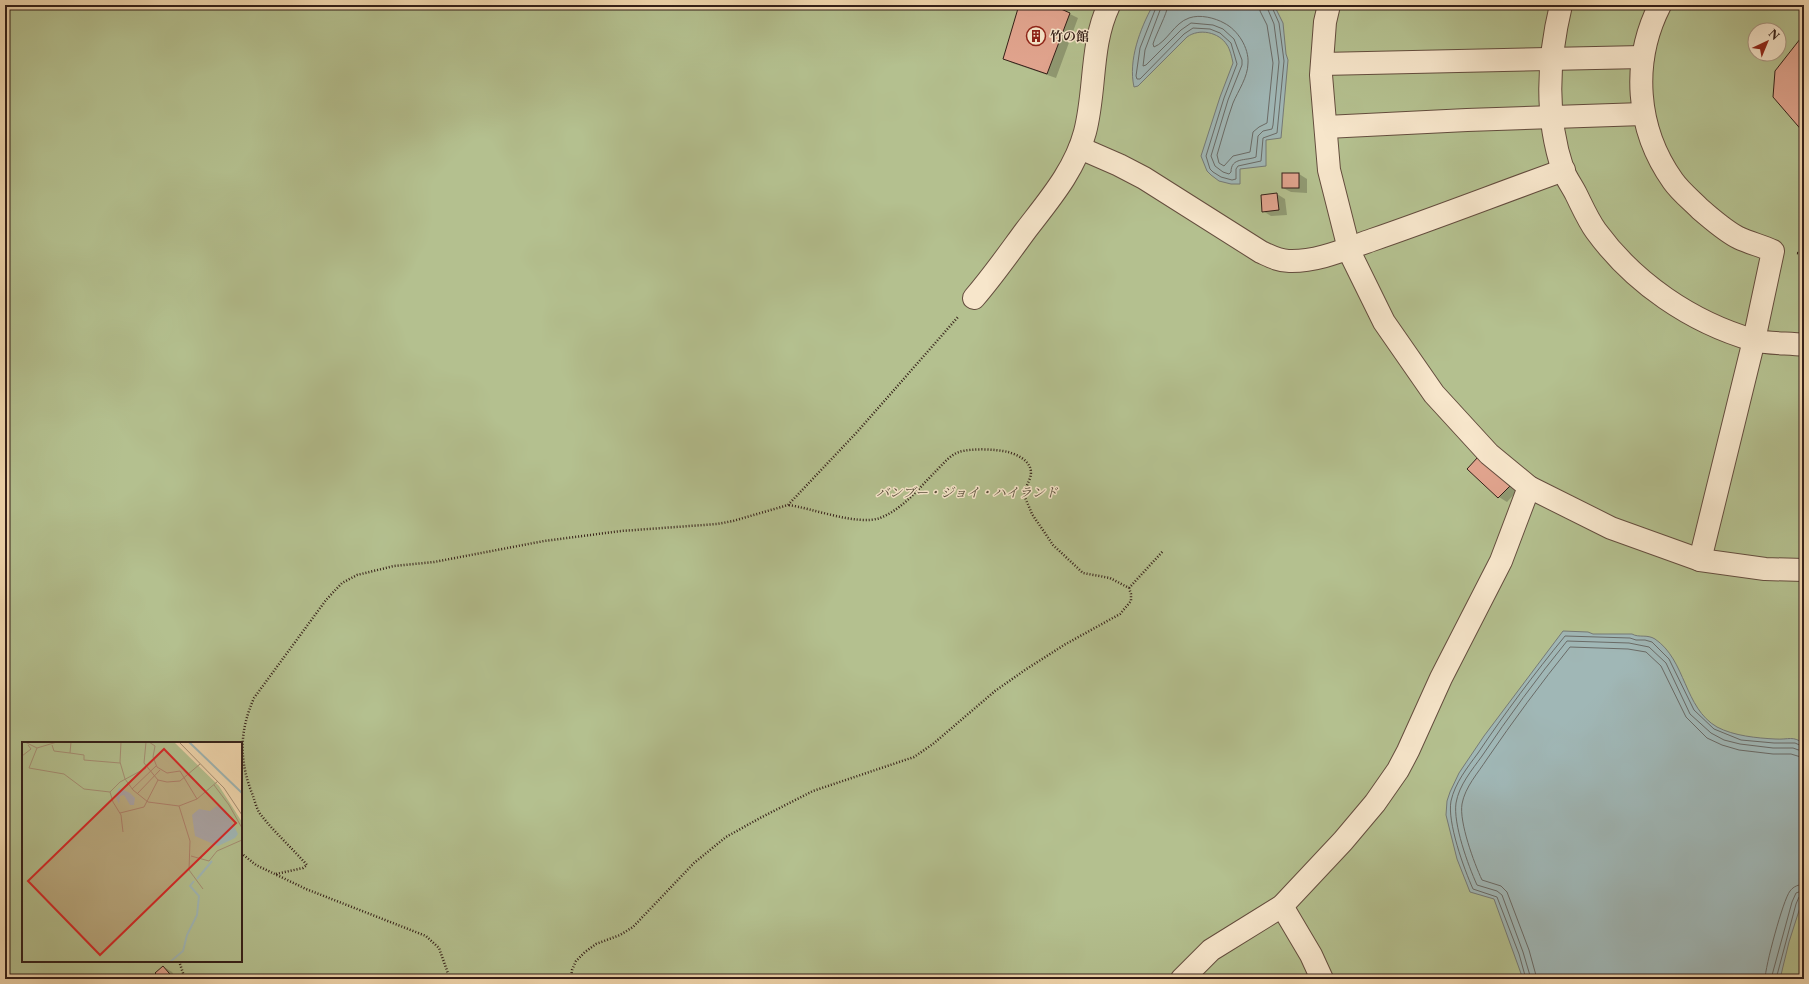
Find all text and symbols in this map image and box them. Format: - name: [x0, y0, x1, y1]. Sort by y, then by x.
- north arrow: [1747, 22, 1787, 62]
- building icon: 竹の館: [1025, 25, 1047, 47]
- text: N: [1766, 26, 1783, 43]
- place label: 竹の館: [1050, 28, 1089, 44]
- park label: バンブー・ジョイ・ハイランド: [876, 484, 1059, 500]
- inset map: [22, 742, 242, 962]

